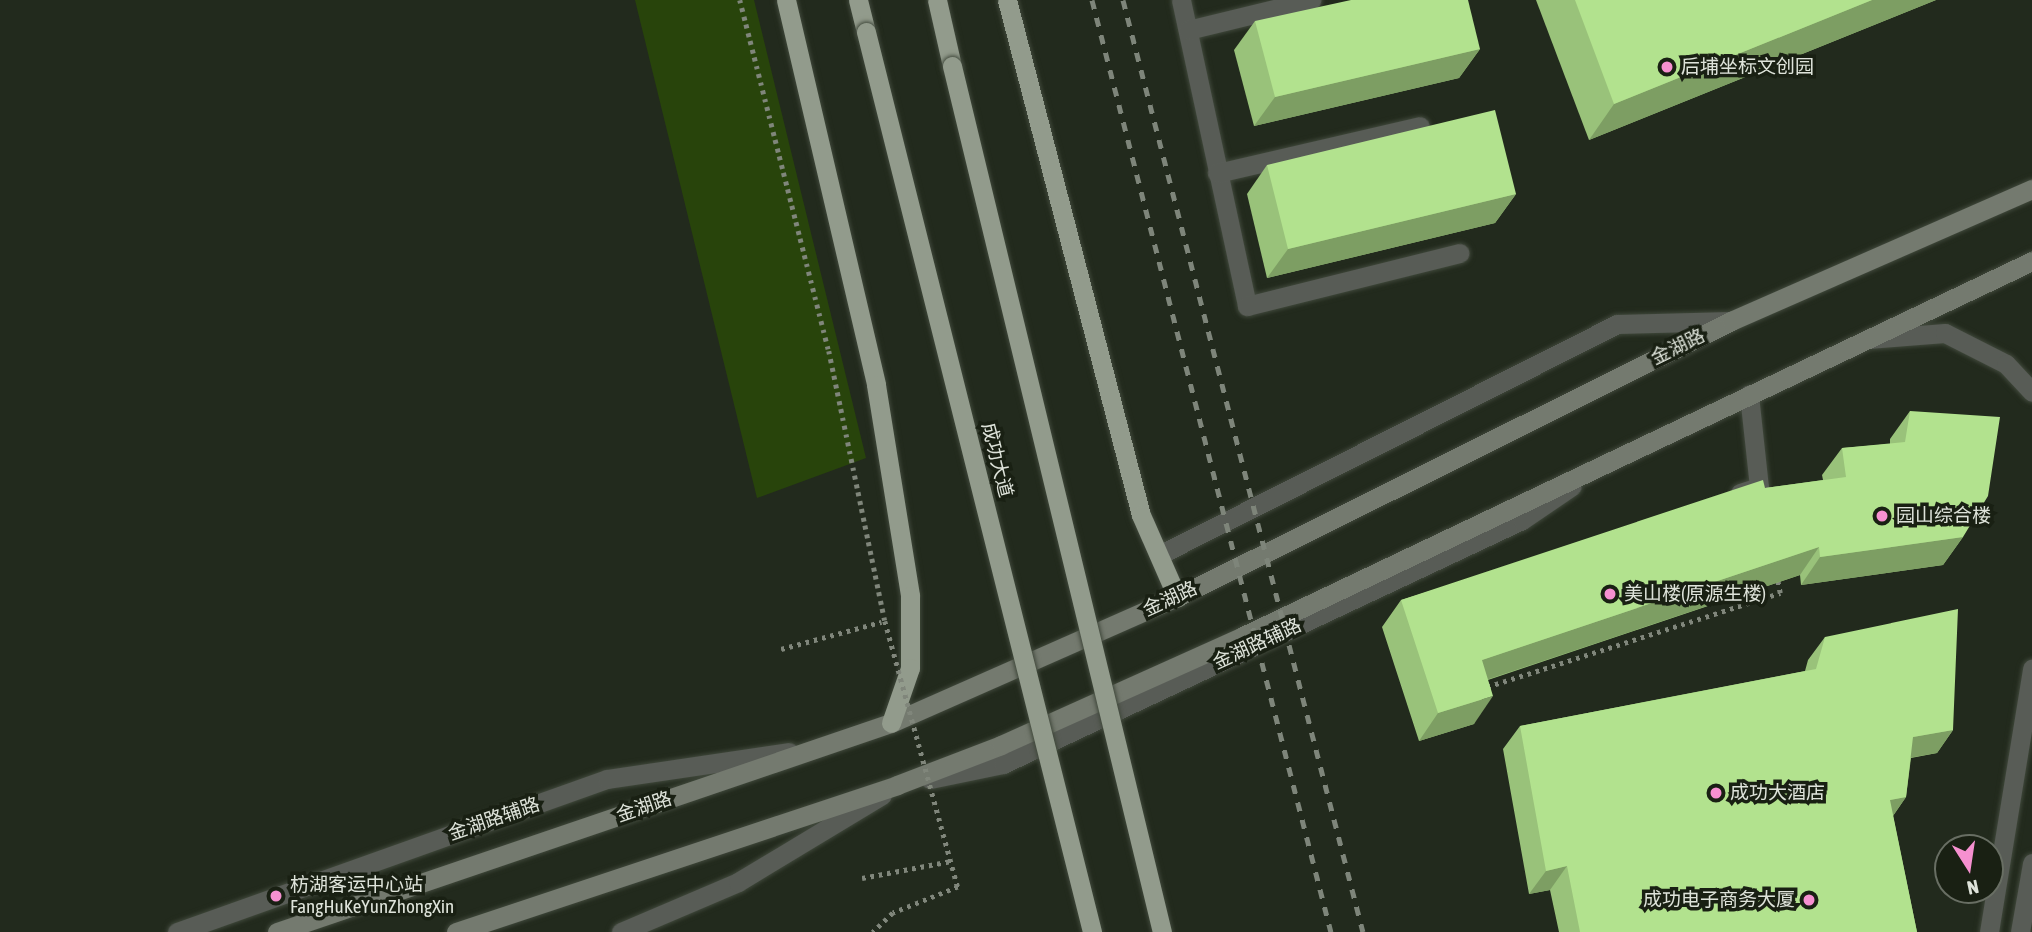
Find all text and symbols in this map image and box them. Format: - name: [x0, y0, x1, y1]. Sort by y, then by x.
- place label: 后埔坐标文创园: [1681, 56, 1814, 78]
- marker: 后埔坐标文创园: [1659, 59, 1675, 75]
- street label: 金湖路: [1647, 324, 1709, 370]
- street label: 成功大道: [977, 420, 1017, 500]
- place label: 园山综合楼: [1896, 505, 1991, 527]
- marker: 园山综合楼: [1874, 508, 1890, 524]
- street label: 金湖路: [1139, 577, 1201, 621]
- place label: 美山楼(原源生楼): [1624, 583, 1766, 605]
- marker: 美山楼(原源生楼): [1602, 586, 1618, 602]
- street label: 金湖路辅路: [1209, 614, 1305, 674]
- place label: 成功大酒店: [1730, 782, 1825, 804]
- marker: 成功大酒店: [1708, 785, 1724, 801]
- street label: 金湖路: [613, 787, 675, 827]
- street label: 金湖路辅路: [445, 793, 543, 845]
- north arrow: [1934, 834, 2004, 904]
- place label: 枋湖客运中心站 FangHuKeYunZhongXin: [290, 874, 454, 918]
- text: N: [1965, 876, 1981, 900]
- marker: 枋湖客运中心站 FangHuKeYunZhongXin: [268, 888, 284, 904]
- place label: 成功电子商务大厦: [1643, 889, 1795, 911]
- marker: 成功电子商务大厦: [1801, 892, 1817, 908]

